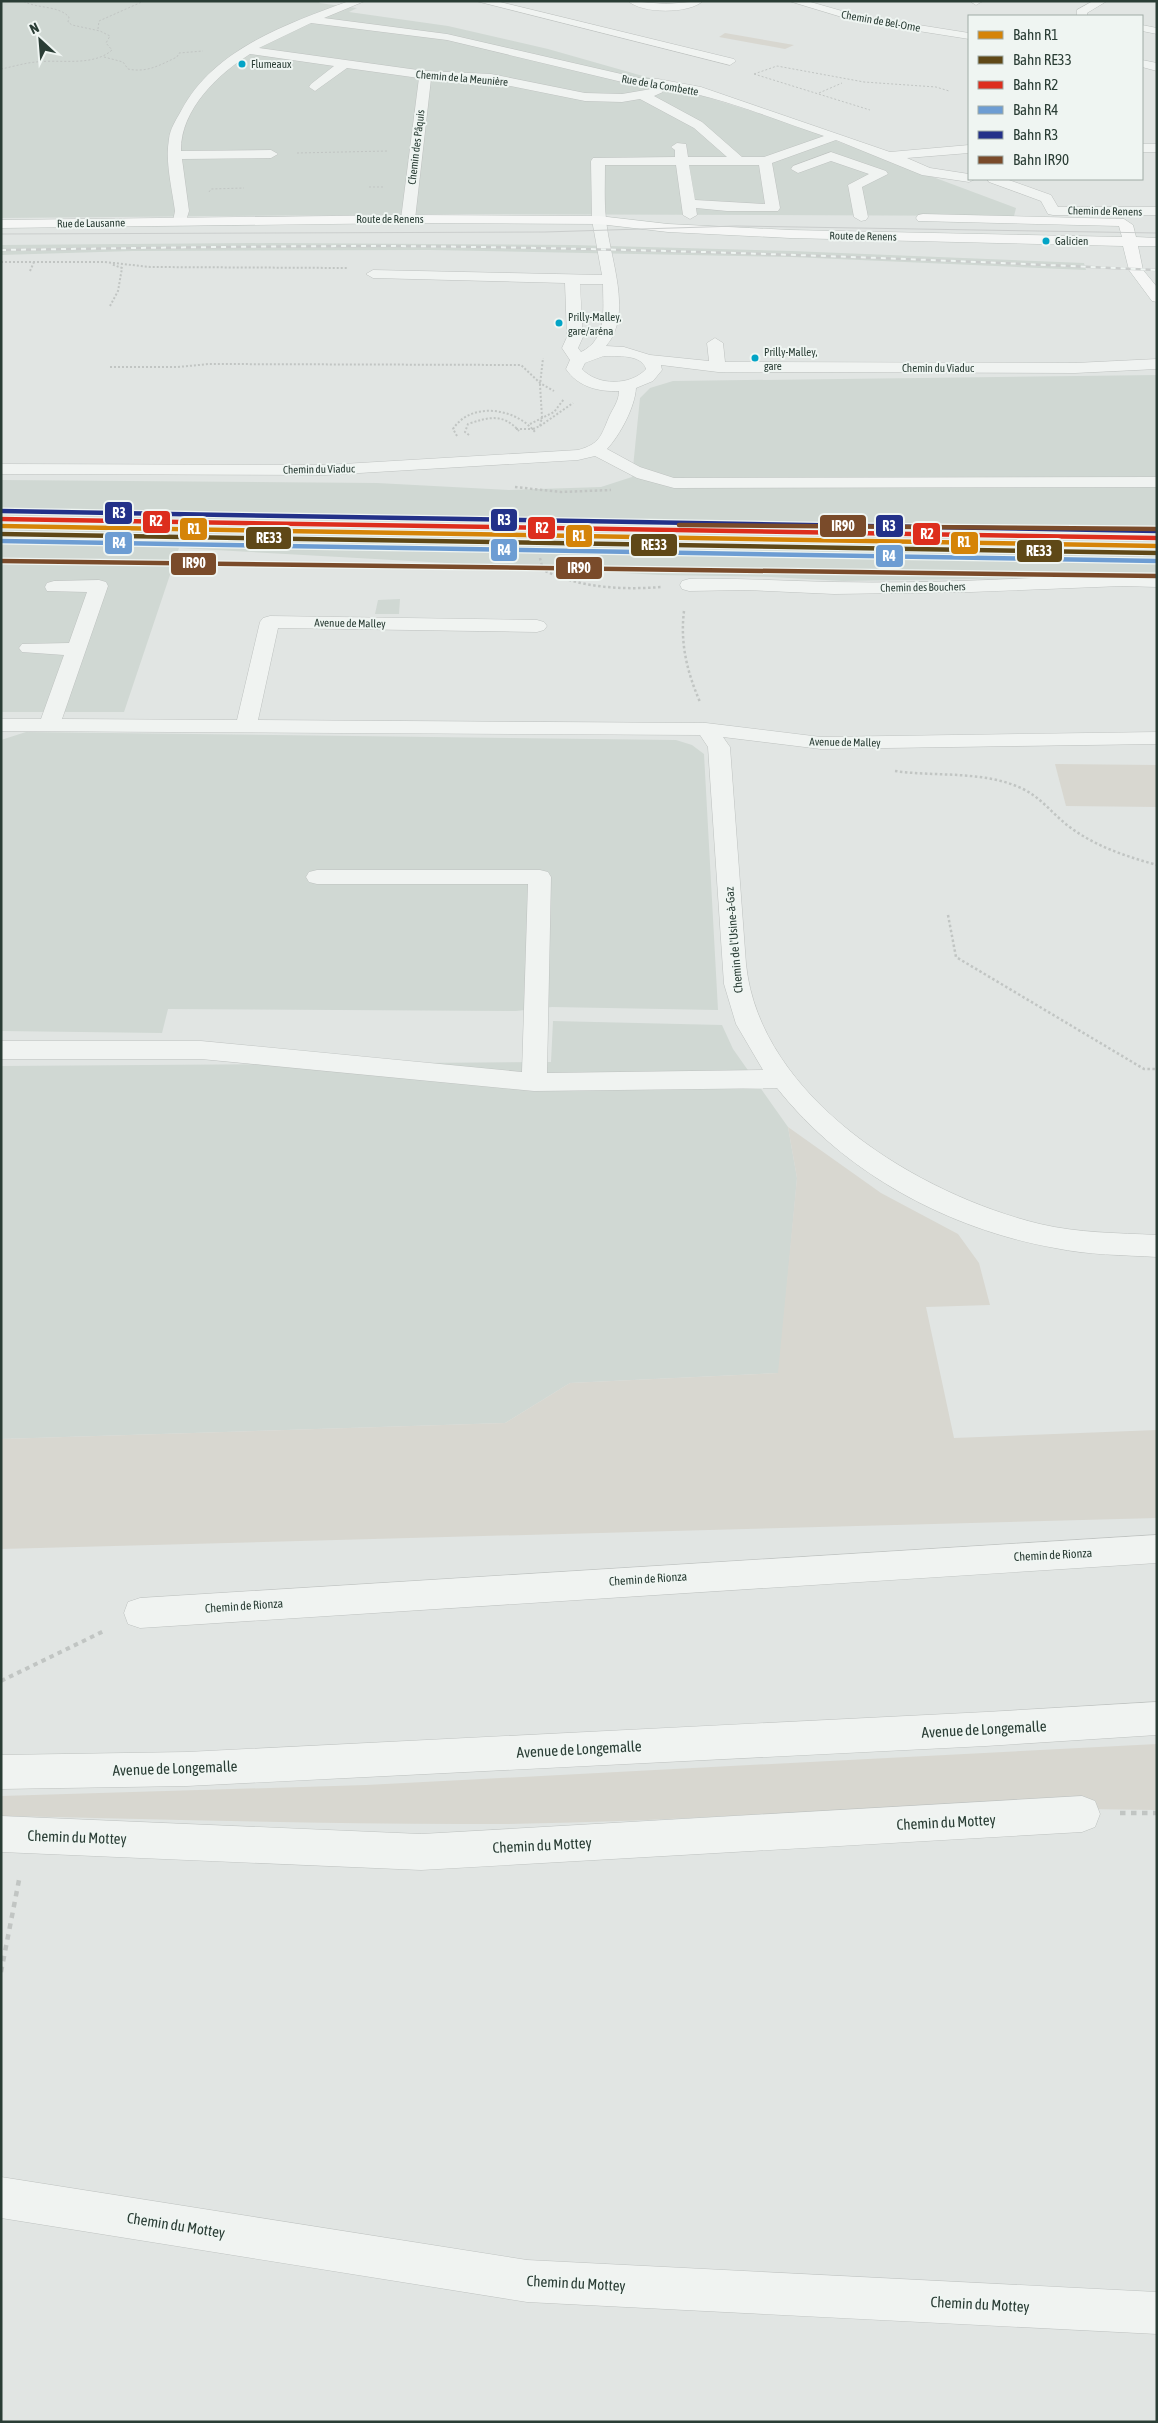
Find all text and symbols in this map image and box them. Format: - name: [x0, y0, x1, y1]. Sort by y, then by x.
- street label: Chemin de Bel-Orne: [840, 8, 922, 34]
- north arrow: [15, 15, 65, 65]
- legend: [968, 15, 1143, 180]
- text: N: [27, 19, 42, 37]
- text: Bahn R1: [1013, 26, 1058, 43]
- text: Bahn RE33: [1013, 51, 1072, 68]
- place label: Flumeaux: [251, 58, 292, 70]
- marker: Flumeaux: [237, 59, 247, 69]
- street label: Chemin de la Meunière: [415, 68, 509, 88]
- street label: Rue de la Combette: [621, 72, 699, 98]
- text: Bahn R2: [1013, 76, 1058, 93]
- text: Bahn R4: [1013, 101, 1058, 118]
- street label: Chemin des Pâquis: [405, 109, 427, 185]
- text: Bahn R3: [1013, 126, 1058, 143]
- text: Bahn IR90: [1013, 151, 1069, 168]
- street label: Chemin de Renens: [1068, 204, 1142, 218]
- street label: Route de Renens: [356, 213, 424, 225]
- street label: Rue de Lausanne: [57, 216, 125, 230]
- street label: Route de Renens: [829, 229, 897, 243]
- place label: Galicien: [1055, 235, 1088, 247]
- marker: Galicien: [1041, 236, 1051, 246]
- place label: Prilly-Malley, gare/aréna: [568, 311, 621, 337]
- marker: Prilly-Malley, gare/aréna: [554, 318, 564, 328]
- place label: Prilly-Malley, gare: [764, 346, 817, 372]
- marker: Prilly-Malley, gare: [750, 353, 760, 363]
- street label: Chemin du Viaduc: [902, 362, 975, 374]
- street label: Chemin du Viaduc: [283, 462, 356, 476]
- line badge: R3: [104, 501, 133, 525]
- text: R3: [112, 505, 126, 521]
- line badge: R3: [490, 508, 518, 532]
- line badge: R2: [142, 510, 171, 534]
- text: R3: [497, 512, 511, 528]
- text: R2: [149, 513, 163, 529]
- line badge: IR90: [819, 514, 867, 538]
- line badge: R3: [875, 514, 904, 538]
- line badge: R2: [527, 516, 556, 540]
- line badge: R1: [179, 517, 208, 541]
- text: IR90: [831, 518, 855, 534]
- text: R3: [882, 518, 896, 534]
- text: R2: [535, 520, 549, 536]
- text: R1: [187, 521, 201, 537]
- line badge: R2: [912, 522, 941, 546]
- line badge: R1: [565, 524, 593, 548]
- line badge: RE33: [245, 526, 292, 550]
- text: R2: [920, 526, 934, 542]
- text: R1: [572, 528, 586, 544]
- text: RE33: [256, 530, 282, 546]
- line badge: R4: [104, 531, 133, 555]
- line badge: R1: [950, 531, 979, 555]
- line badge: RE33: [630, 533, 678, 557]
- text: R1: [957, 534, 971, 550]
- text: R4: [112, 535, 126, 551]
- text: RE33: [641, 537, 667, 553]
- line badge: R4: [490, 538, 518, 562]
- line badge: RE33: [1016, 539, 1063, 563]
- text: R4: [497, 542, 511, 558]
- text: RE33: [1026, 543, 1052, 559]
- line badge: R4: [875, 544, 904, 568]
- text: R4: [882, 548, 896, 564]
- line badge: IR90: [170, 552, 217, 576]
- text: IR90: [182, 555, 206, 571]
- line badge: IR90: [555, 556, 603, 580]
- text: IR90: [567, 560, 591, 576]
- street label: Chemin des Bouchers: [880, 580, 966, 594]
- street label: Avenue de Malley: [314, 616, 386, 630]
- street label: Avenue de Malley: [809, 735, 881, 749]
- street label: Chemin de l'Usine-à-Gaz: [722, 886, 746, 994]
- street label: Chemin de Rionza: [1013, 1546, 1093, 1564]
- street label: Chemin de Rionza: [608, 1569, 688, 1589]
- street label: Chemin de Rionza: [204, 1596, 284, 1616]
- street label: Avenue de Longemalle: [921, 1717, 1047, 1741]
- street label: Avenue de Longemalle: [516, 1737, 642, 1761]
- street label: Avenue de Longemalle: [112, 1757, 238, 1779]
- street label: Chemin du Mottey: [896, 1811, 996, 1833]
- street label: Chemin du Mottey: [27, 1827, 127, 1847]
- street label: Chemin du Mottey: [492, 1834, 592, 1856]
- street label: Chemin du Mottey: [126, 2209, 226, 2241]
- street label: Chemin du Mottey: [526, 2272, 626, 2294]
- street label: Chemin du Mottey: [930, 2293, 1030, 2315]

